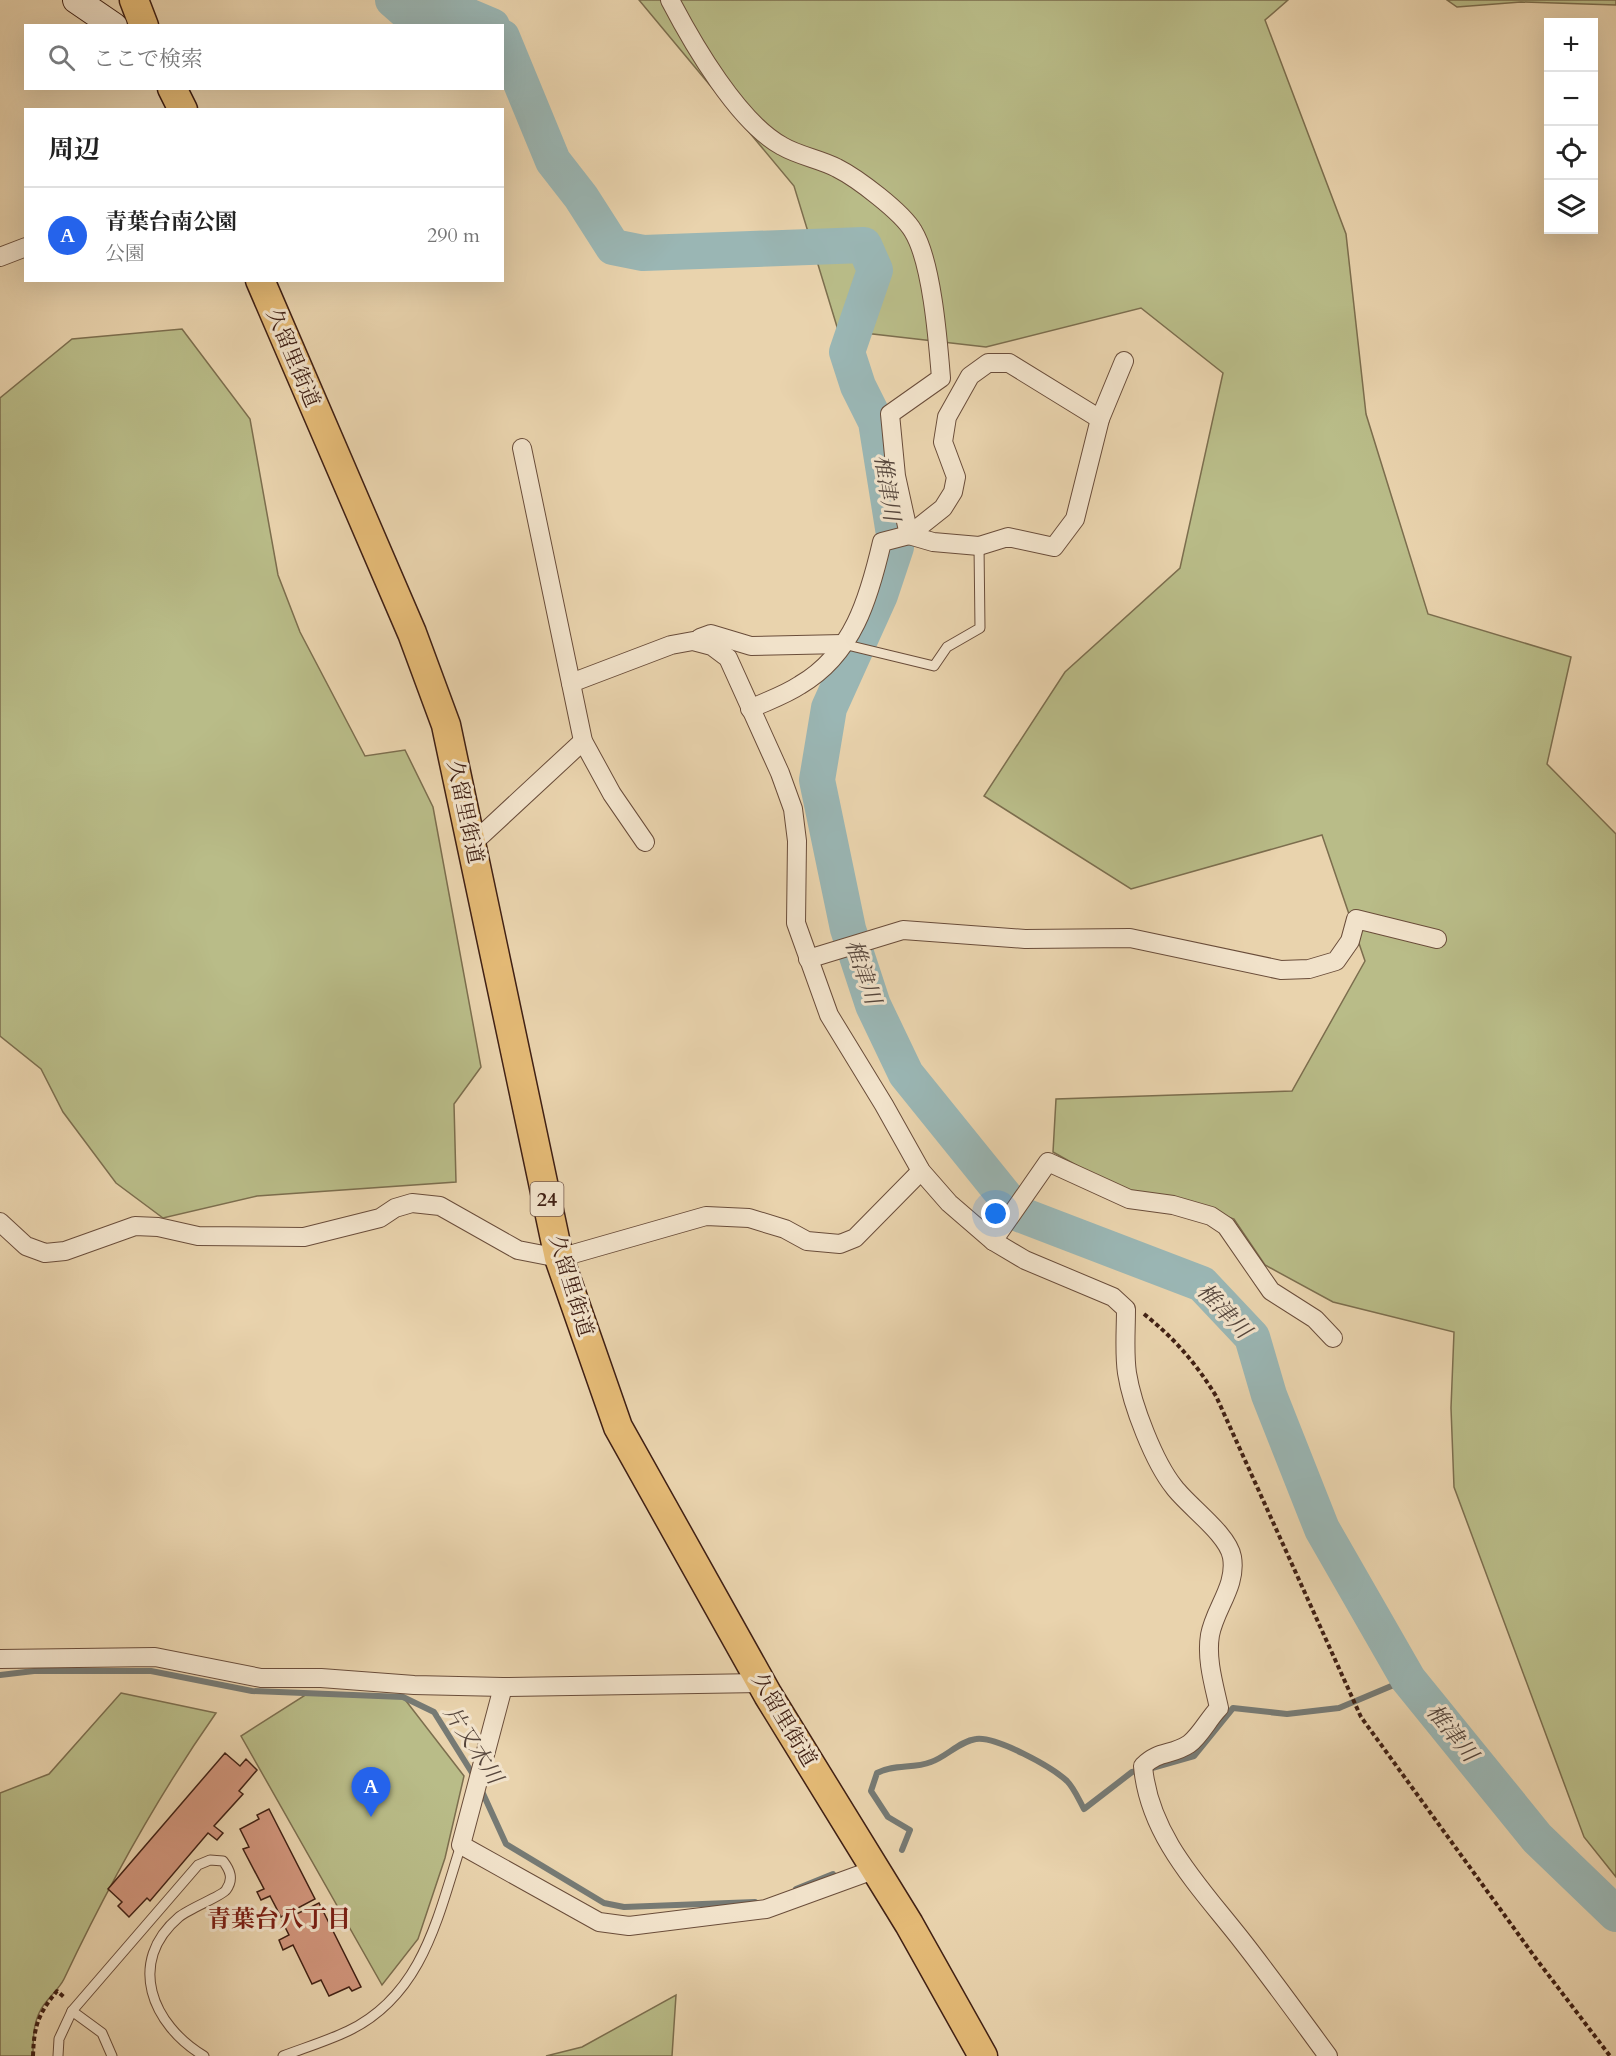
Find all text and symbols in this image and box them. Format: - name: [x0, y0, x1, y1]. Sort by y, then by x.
- map controls: [1544, 18, 1598, 234]
- button: +: [1544, 18, 1598, 72]
- search box: [24, 24, 504, 90]
- icon: search: [45, 41, 78, 74]
- text: ここで検索: [93, 44, 203, 74]
- button: −: [1544, 72, 1598, 126]
- button: locate: [1544, 126, 1598, 180]
- text: 周辺: [48, 132, 100, 167]
- button: layers: [1544, 180, 1598, 234]
- text: 青葉台南公園: [105, 207, 237, 237]
- text: A: [60, 222, 75, 249]
- text: 290 m: [427, 222, 480, 249]
- text: 公園: [105, 240, 145, 267]
- street label: 久留里街道: [259, 304, 327, 412]
- water label: 椎津川: [867, 453, 907, 525]
- street label: 久留里街道: [440, 758, 490, 866]
- water label: 椎津川: [838, 936, 889, 1010]
- road number: 24: [530, 1182, 564, 1216]
- your location: [981, 1199, 1010, 1228]
- street label: 久留里街道: [542, 1232, 600, 1340]
- water label: 椎津川: [1190, 1277, 1259, 1347]
- street label: 久留里街道: [745, 1668, 823, 1772]
- water label: 椎津川: [1420, 1698, 1486, 1770]
- water label: 片又木川: [436, 1700, 511, 1792]
- pin: A: [352, 1768, 391, 1817]
- district label: 青葉台八丁目: [207, 1903, 351, 1936]

